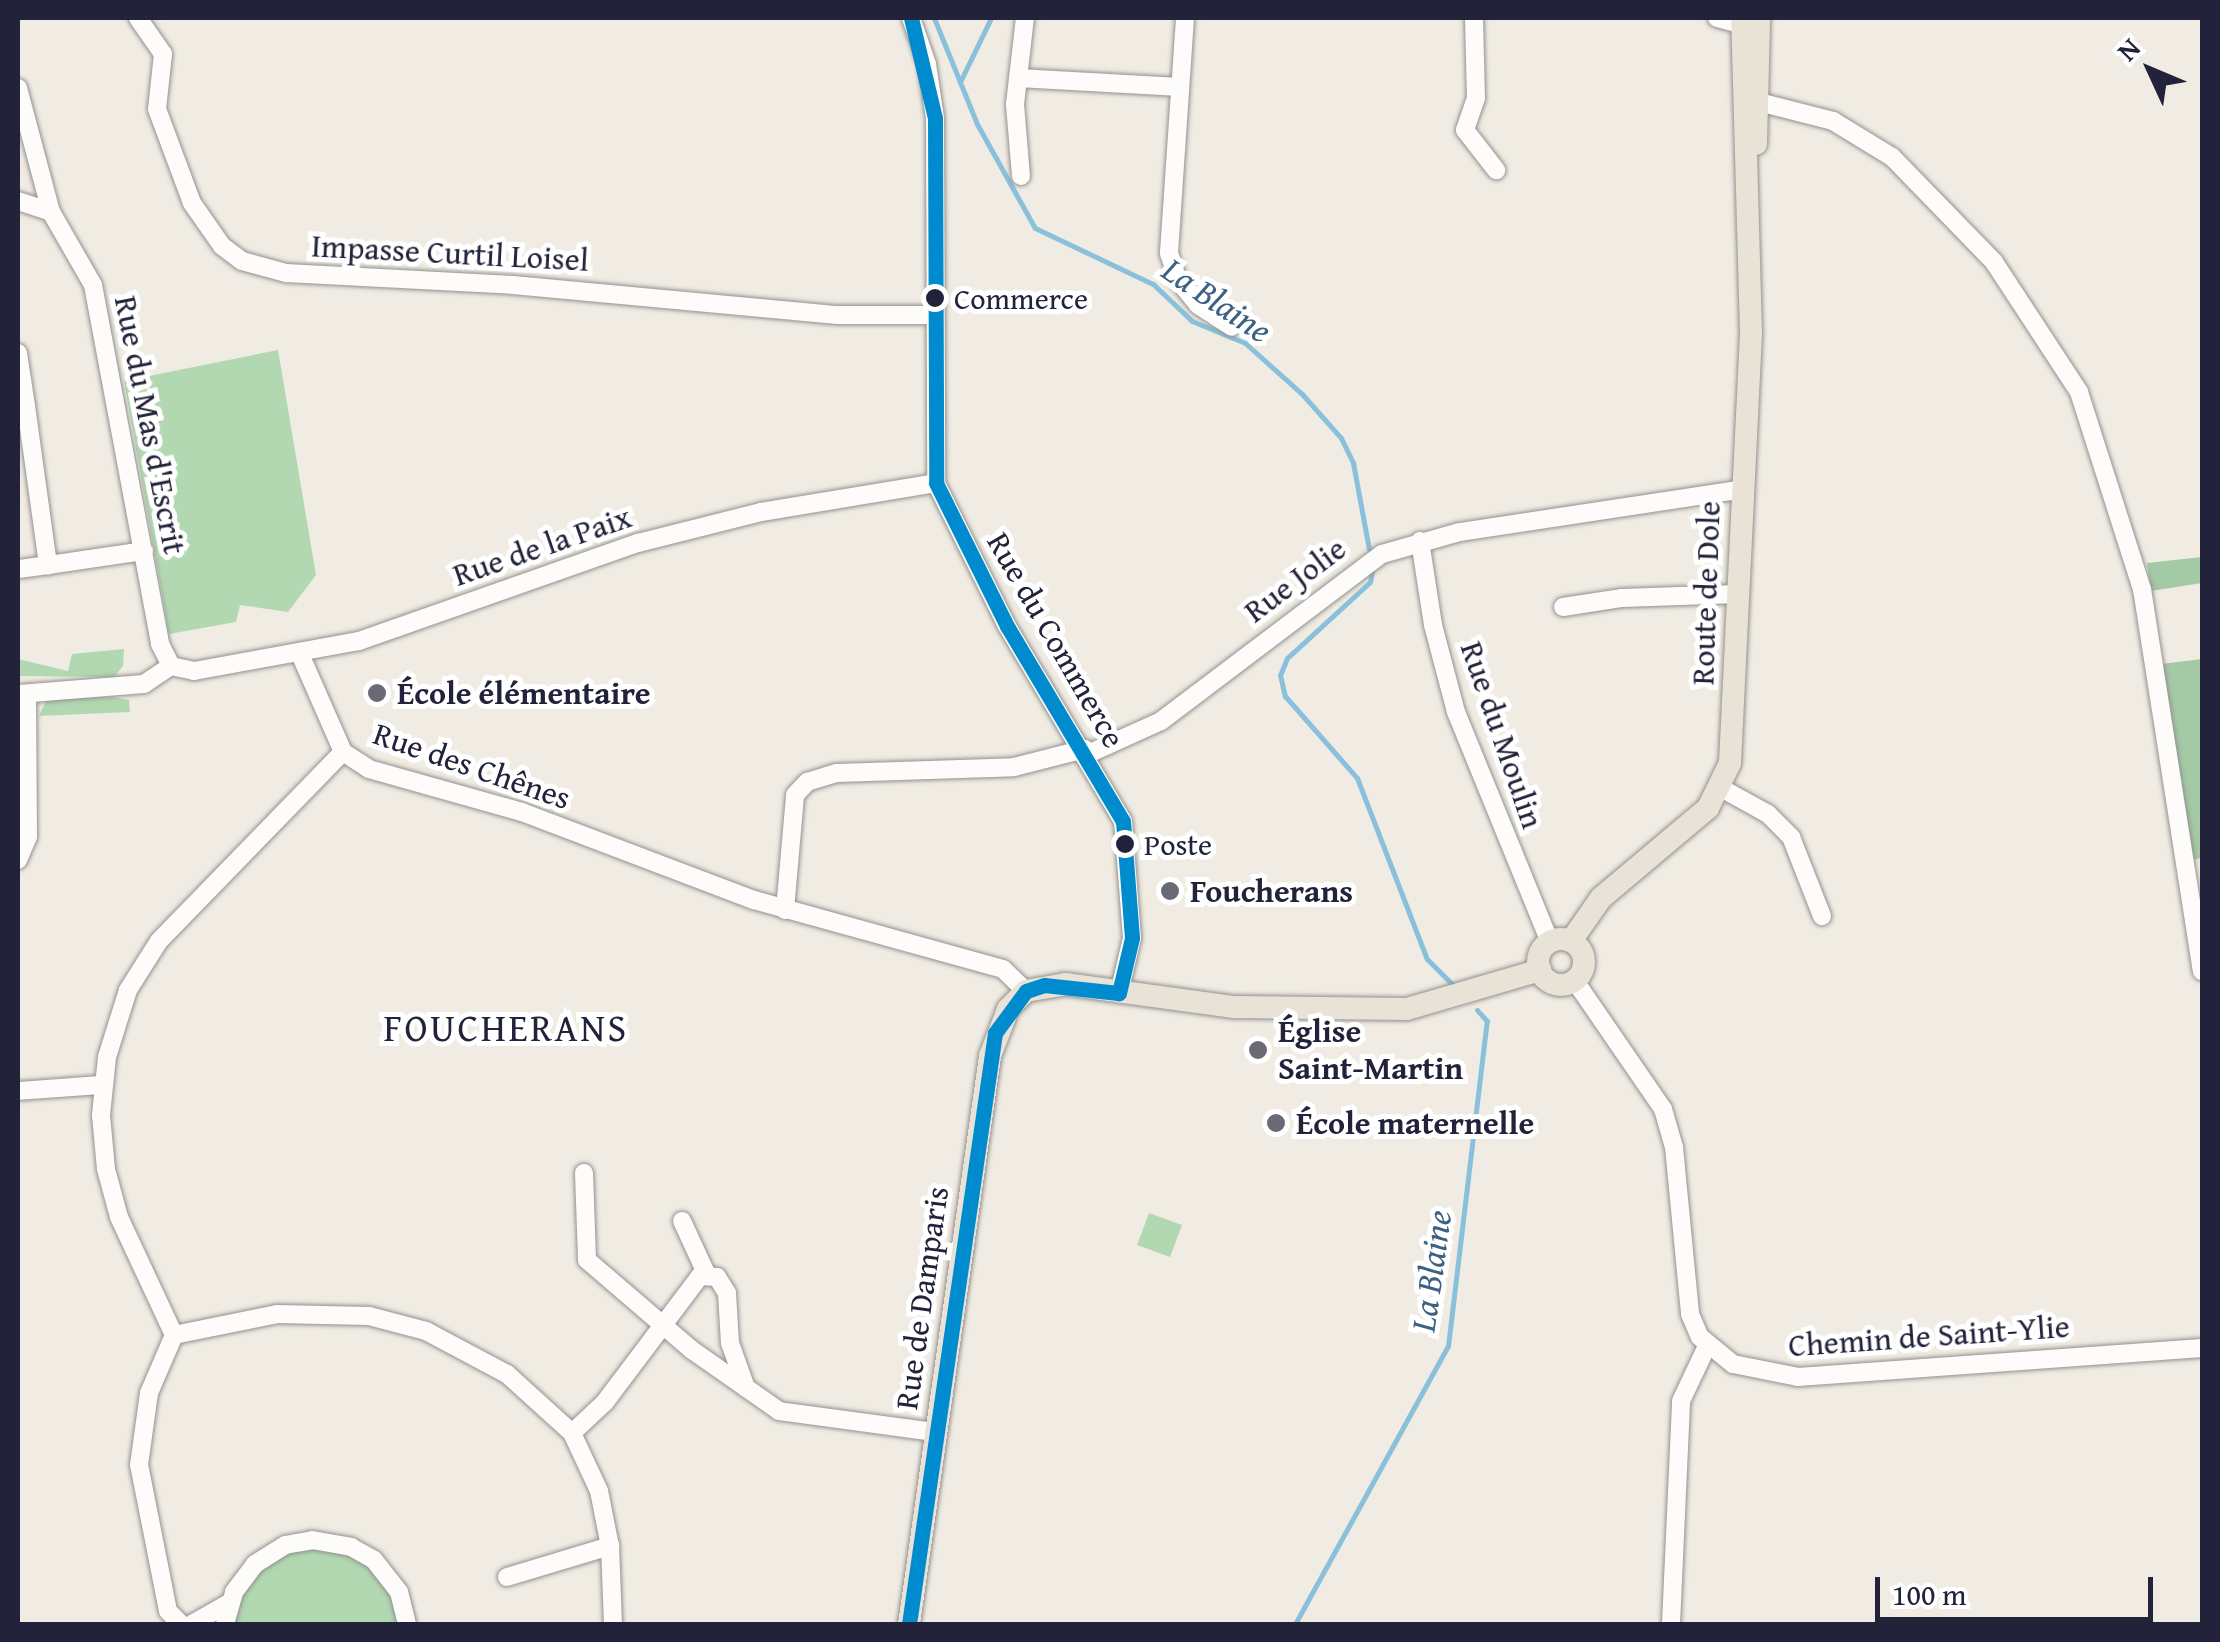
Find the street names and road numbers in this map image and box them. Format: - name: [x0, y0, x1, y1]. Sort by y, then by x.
- street label: Impasse Curtil Loisel: [310, 227, 590, 279]
- street label: Rue du Mas d'Escrit: [106, 293, 194, 557]
- street label: Rue de la Paix: [448, 498, 636, 594]
- street label: Route de Dole: [1684, 500, 1728, 686]
- street label: Rue du Commerce: [979, 526, 1133, 754]
- street label: Rue Jolie: [1237, 529, 1353, 631]
- street label: Rue du Moulin: [1452, 637, 1552, 833]
- street label: Rue des Chênes: [369, 714, 575, 818]
- street label: Rue de Damparis: [887, 1184, 957, 1412]
- street label: Chemin de Saint-Ylie: [1787, 1307, 2071, 1365]

